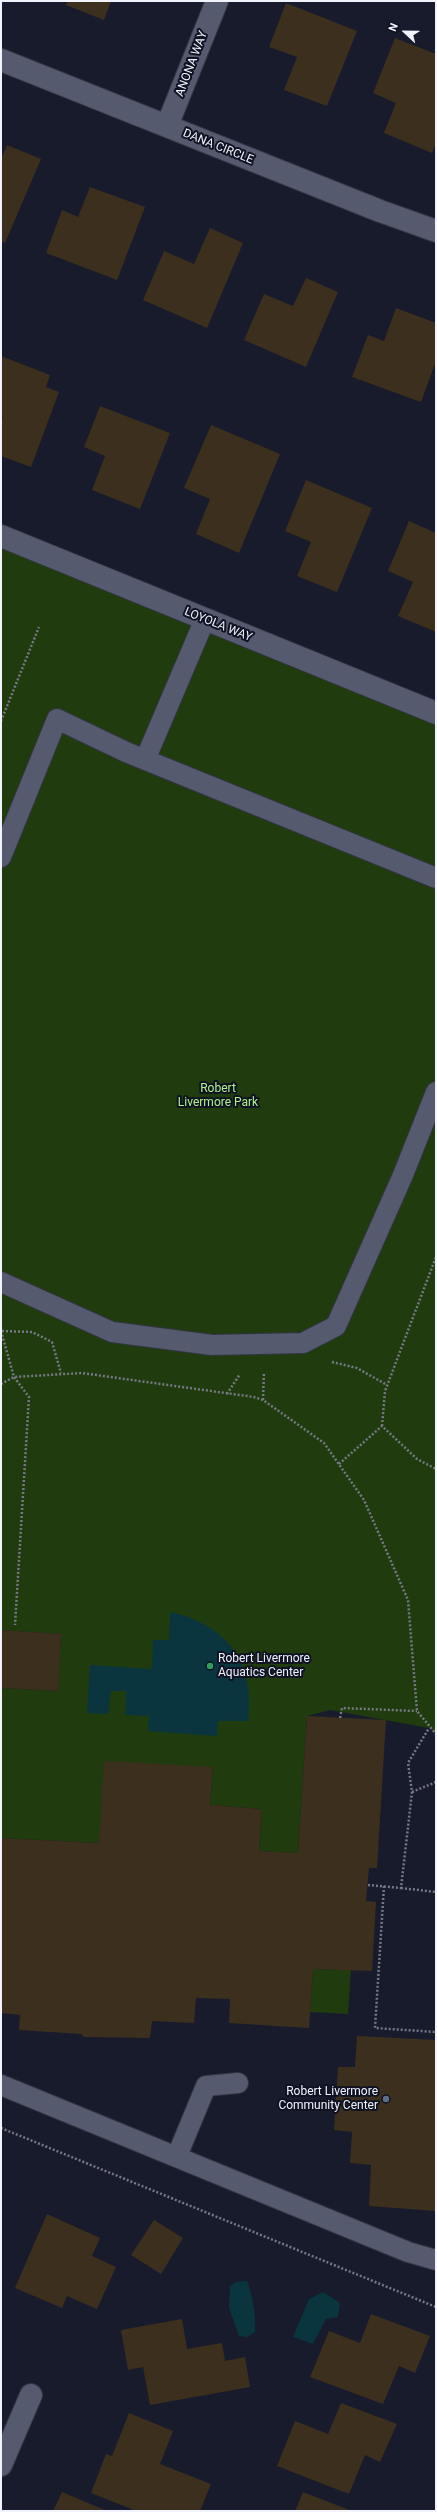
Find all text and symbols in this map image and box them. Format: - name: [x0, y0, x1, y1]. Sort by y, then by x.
- north arrow: [385, 12, 425, 52]
- text: N: [386, 21, 401, 33]
- street label: ANONA WAY: [173, 29, 211, 99]
- street label: DANA CIRCLE: [181, 126, 255, 168]
- street label: LOYOLA WAY: [182, 605, 254, 645]
- park label: Robert Livermore Park: [178, 1082, 258, 1110]
- place label: Robert Livermore Aquatics Center: [218, 1652, 310, 1680]
- marker: Robert Livermore Aquatics Center: [205, 1661, 215, 1671]
- place label: Robert Livermore Community Center: [278, 2085, 378, 2113]
- marker: Robert Livermore Community Center: [381, 2094, 391, 2104]

